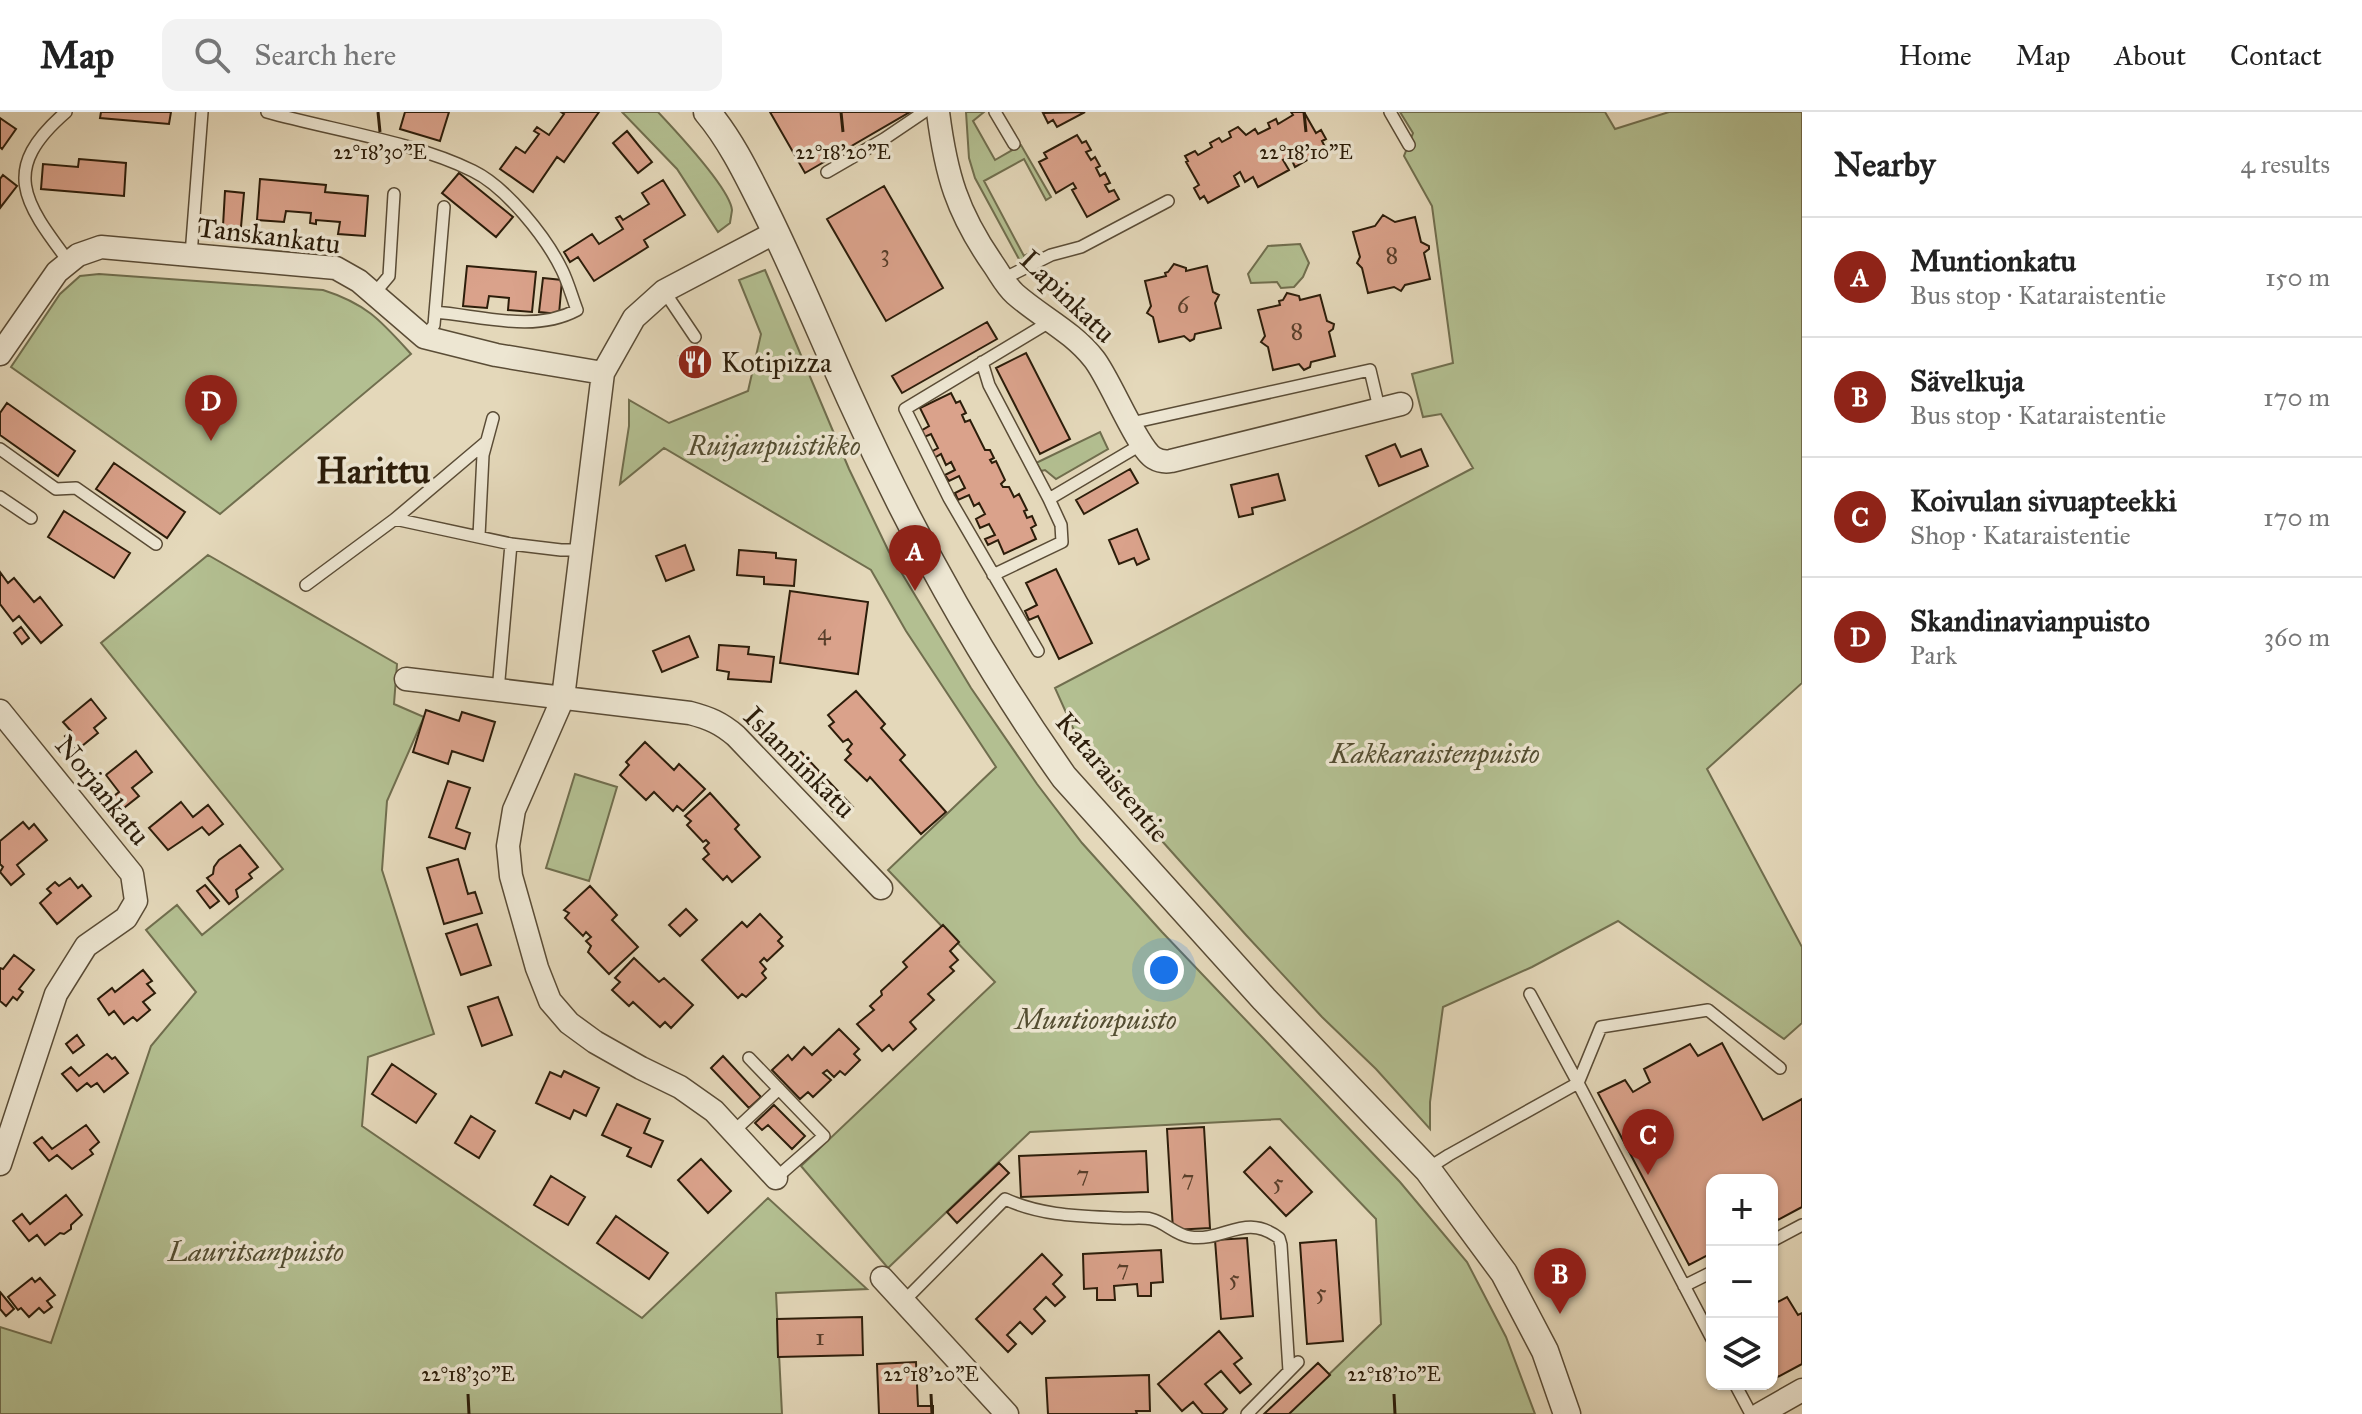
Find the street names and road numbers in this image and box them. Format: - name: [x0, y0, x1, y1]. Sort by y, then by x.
- street label: Tanskankatu: [195, 209, 343, 262]
- street label: Lapinkatu: [1013, 242, 1123, 350]
- street label: Islanninkatu: [736, 699, 863, 826]
- street label: Kataraistentie: [1048, 705, 1177, 850]
- street label: Norjankatu: [48, 728, 158, 852]

